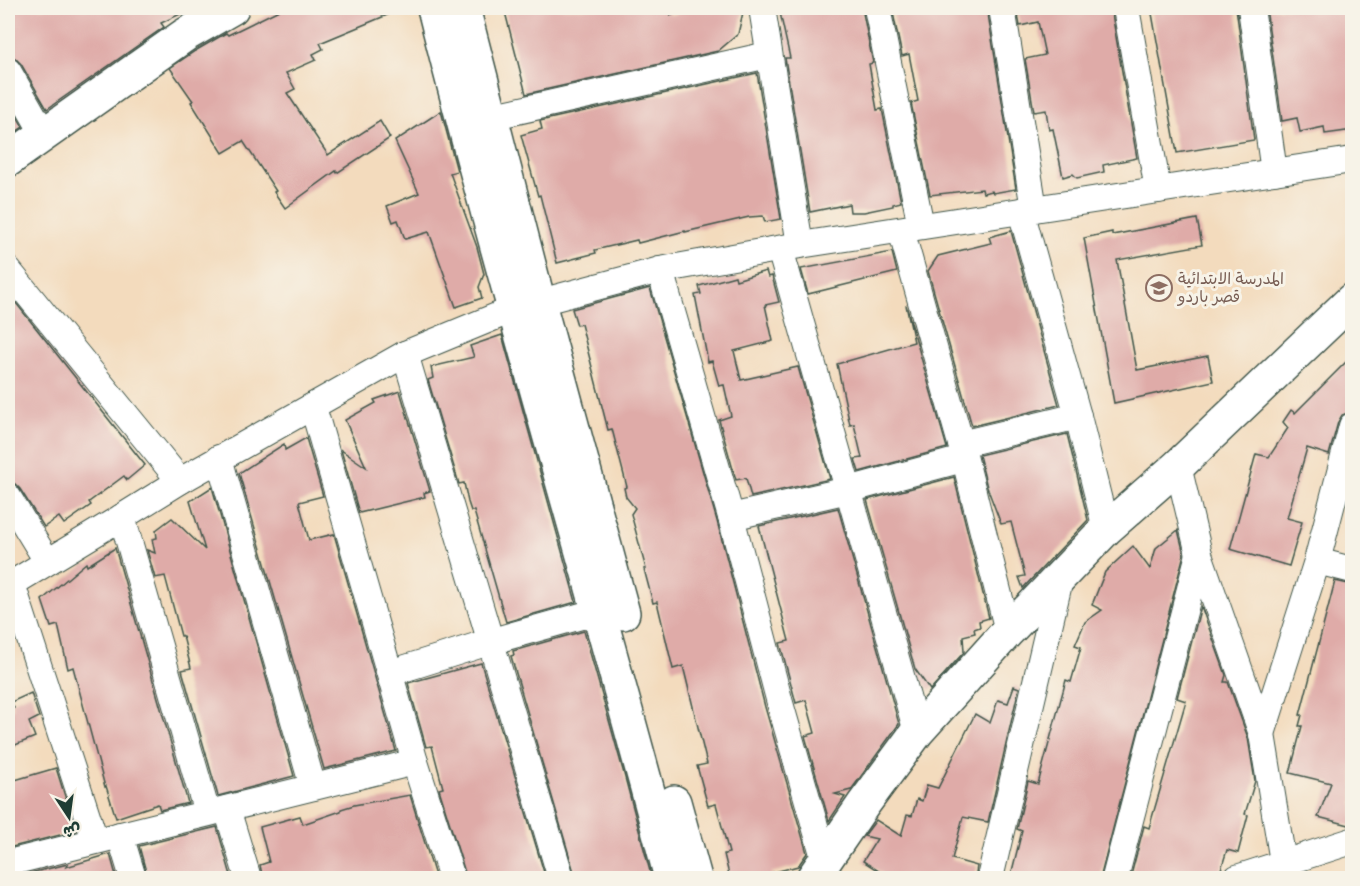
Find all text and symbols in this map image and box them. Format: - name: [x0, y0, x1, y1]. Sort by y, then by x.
- place label: المدرسة الابتدائية قصر باردو: [1176, 270, 1284, 307]
- school or university icon: المدرسة الابتدائية قصر باردو: [1144, 273, 1174, 303]
- north arrow: [39, 787, 99, 847]
- text: ش: [61, 819, 83, 841]

